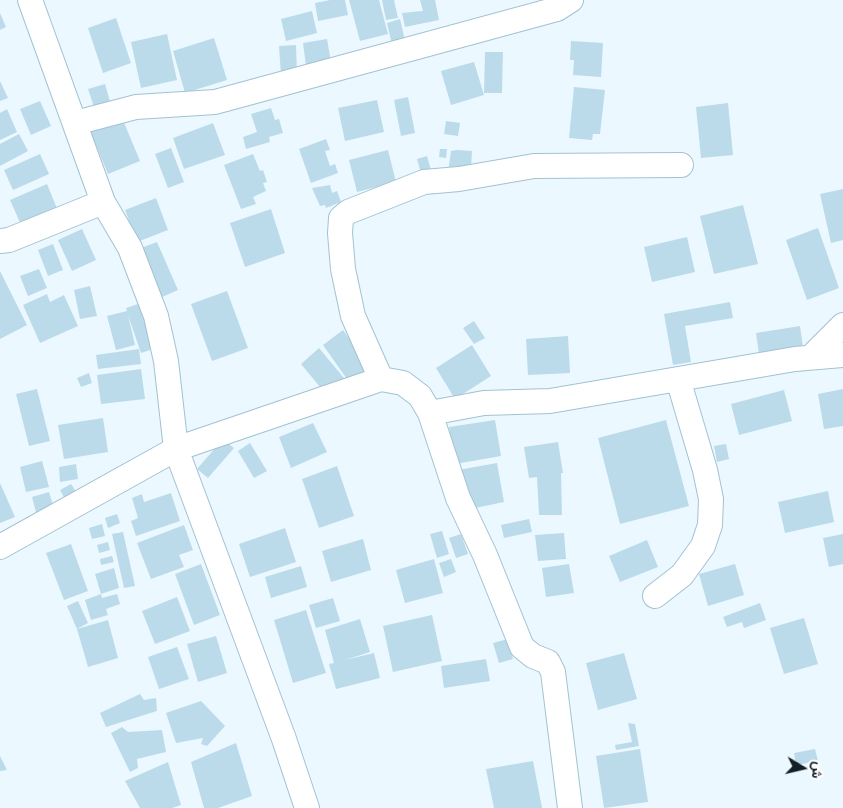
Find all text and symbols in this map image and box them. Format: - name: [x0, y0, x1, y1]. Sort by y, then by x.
- north arrow: [778, 743, 828, 793]
- text: ش: [809, 761, 827, 780]

